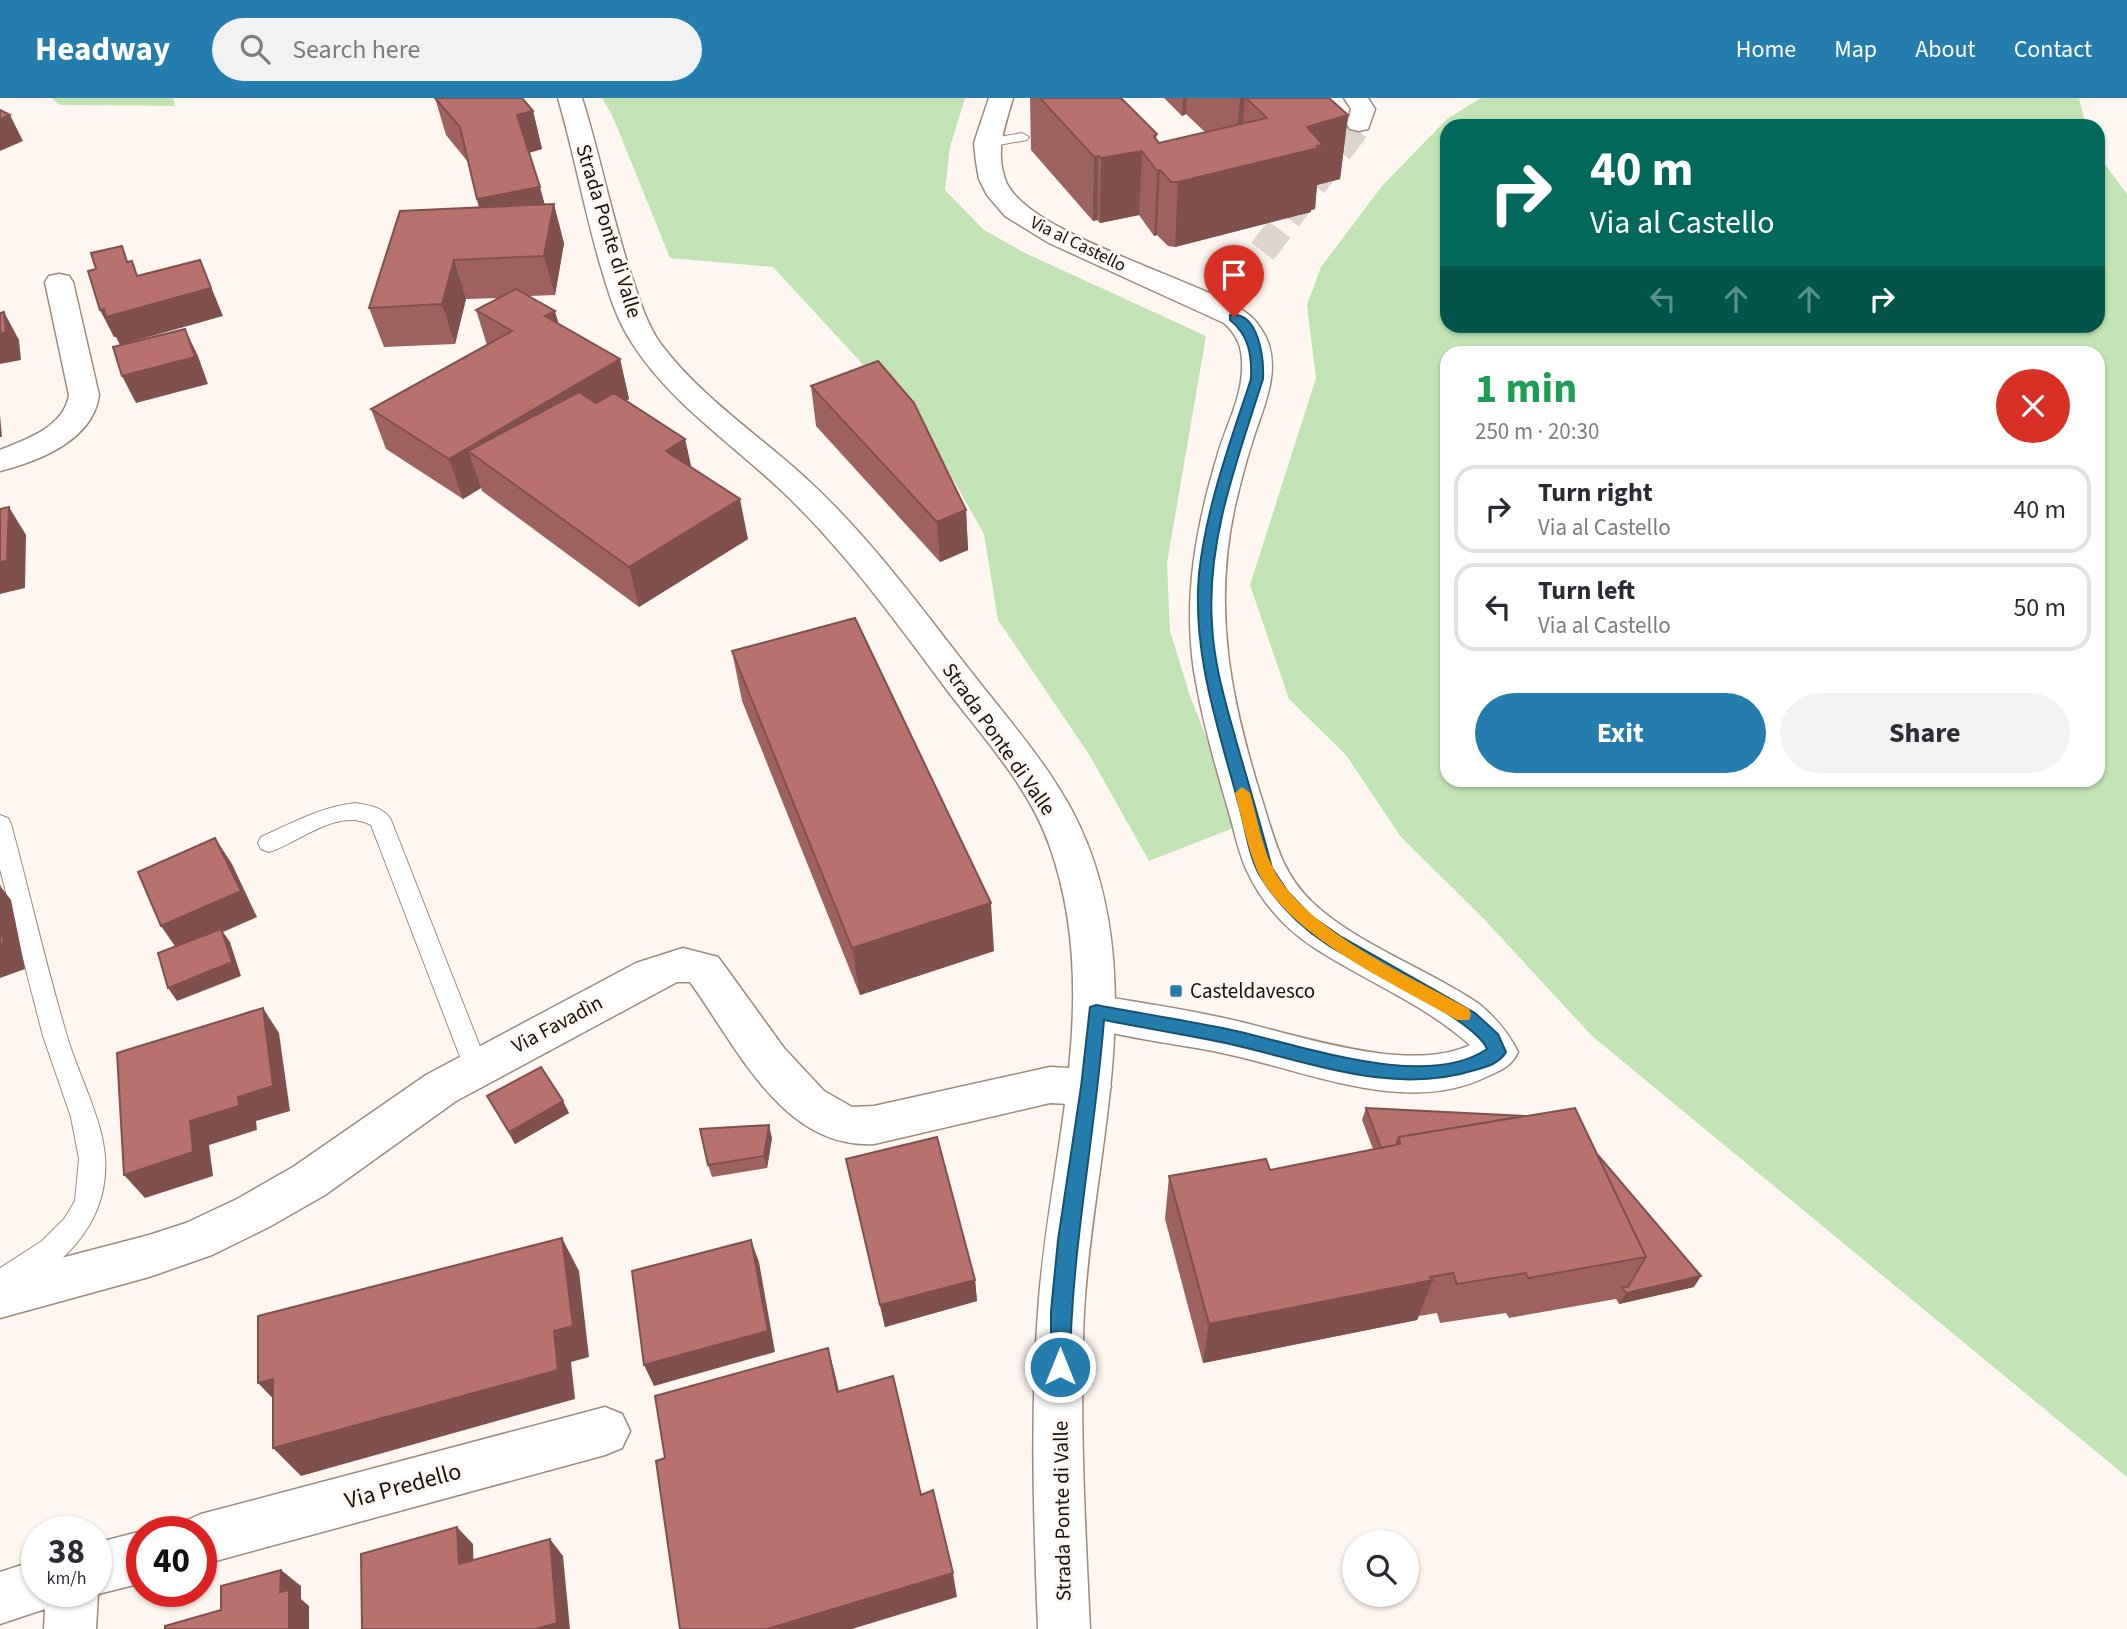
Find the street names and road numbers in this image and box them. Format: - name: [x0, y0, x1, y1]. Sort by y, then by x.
- street label: Strada Ponte di Valle: [568, 140, 650, 322]
- street label: Via al Castello: [1026, 210, 1130, 278]
- street label: Strada Ponte di Valle: [935, 657, 1063, 821]
- street label: Via Favadìn: [506, 987, 608, 1061]
- street label: Strada Ponte di Valle: [1045, 1421, 1079, 1601]
- street label: Via Predello: [341, 1454, 465, 1518]

